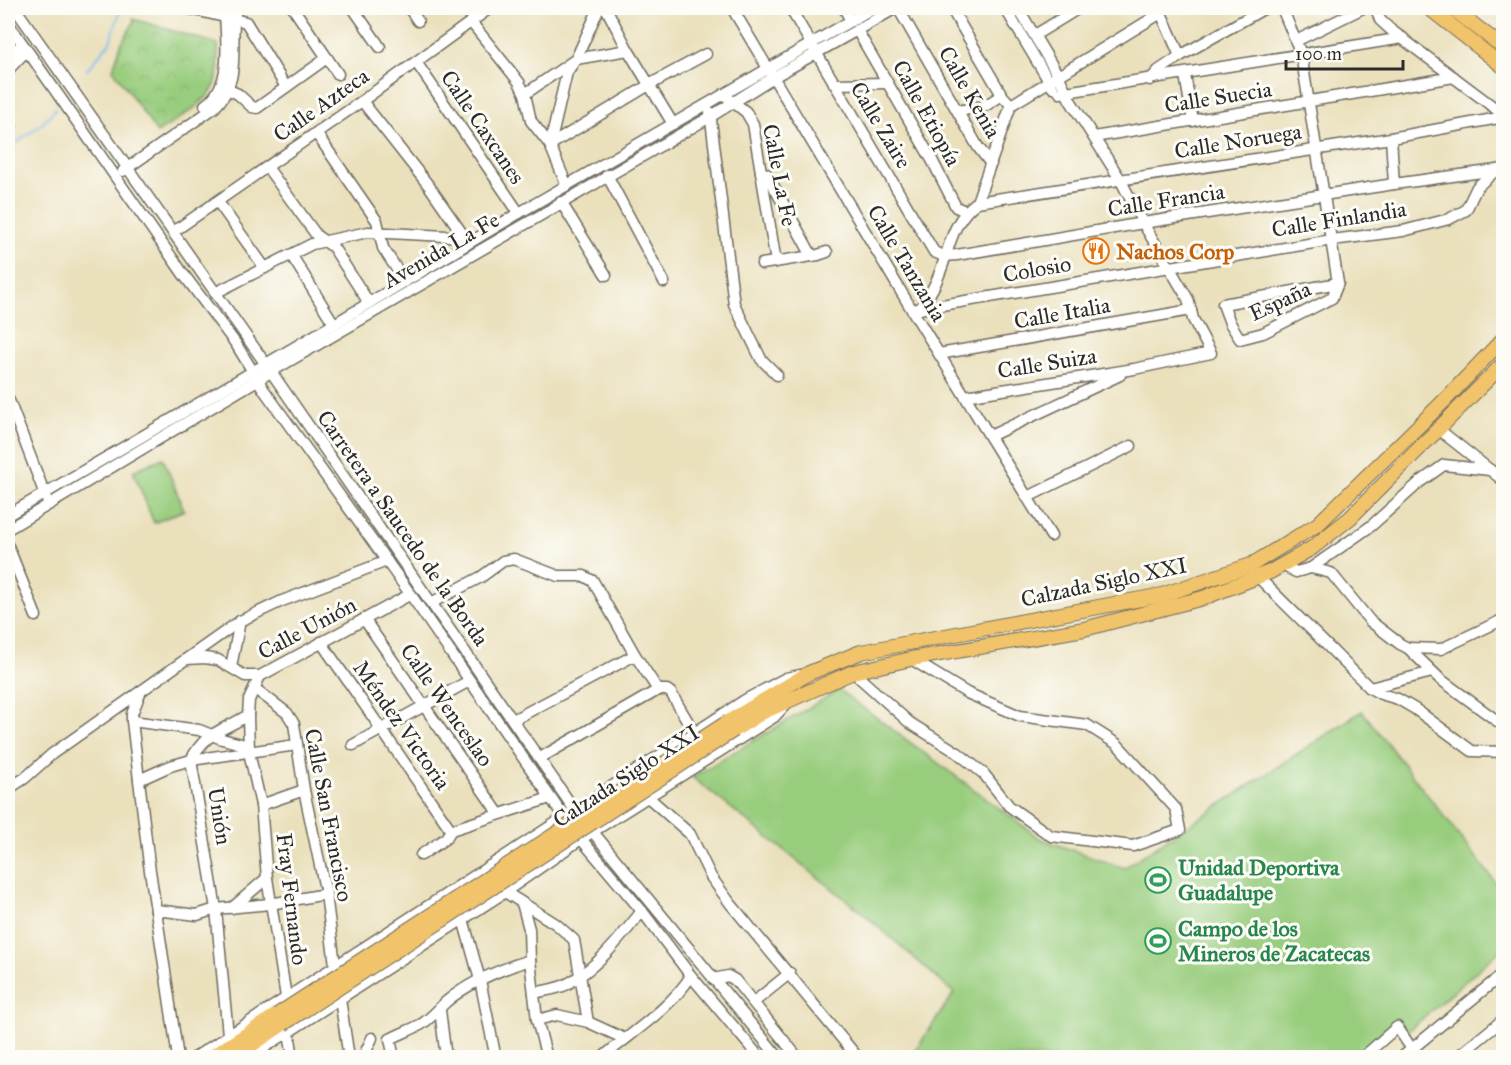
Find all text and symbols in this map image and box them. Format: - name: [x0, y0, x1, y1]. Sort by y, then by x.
- scale bar: [1286, 33, 1403, 71]
- street label: Calle Kenia: [933, 41, 1007, 143]
- text: 100 m: [1295, 43, 1342, 65]
- street label: Calle Etiopía: [887, 55, 968, 171]
- street label: Calle Azteca: [268, 62, 375, 148]
- street label: Calle Caxcanes: [435, 65, 531, 189]
- street label: Calle Suecia: [1162, 75, 1274, 119]
- street label: Calle Zaire: [845, 77, 917, 173]
- street label: Calle Noruega: [1173, 118, 1304, 164]
- street label: Calle La Fe: [757, 122, 803, 228]
- street label: Calle Francia: [1106, 177, 1227, 223]
- street label: Calle Finlandia: [1270, 195, 1409, 243]
- street label: Calle Tanzania: [862, 200, 953, 327]
- street label: Avenida La Fe: [377, 206, 504, 295]
- restaurant icon: Nachos Corp: [1081, 236, 1111, 266]
- place label: Nachos Corp: [1116, 238, 1234, 265]
- street label: Colosio: [1001, 250, 1073, 288]
- street label: España: [1245, 275, 1316, 327]
- street label: Calle Italia: [1012, 291, 1113, 335]
- street label: Calle Suiza: [996, 342, 1099, 384]
- street label: Carretera a Saucedo de la Borda: [311, 405, 495, 652]
- street label: Calzada Siglo XXI: [1018, 551, 1190, 613]
- street label: Calle Unión: [253, 591, 361, 665]
- street label: Calle Wenceslao: [395, 638, 499, 772]
- street label: Méndez Victoria: [347, 655, 457, 795]
- street label: Calzada Siglo XXI: [548, 719, 704, 833]
- street label: Calle San Francisco: [299, 726, 359, 904]
- street label: Unión: [202, 785, 238, 847]
- street label: Fray Fernando: [271, 831, 313, 967]
- place label: Unidad Deportiva Guadalupe: [1178, 854, 1340, 906]
- sports icon: Unidad Deportiva Guadalupe: [1143, 865, 1173, 895]
- place label: Campo de los Mineros de Zacatecas: [1178, 915, 1370, 967]
- sports icon: Campo de los Mineros de Zacatecas: [1143, 926, 1173, 956]

